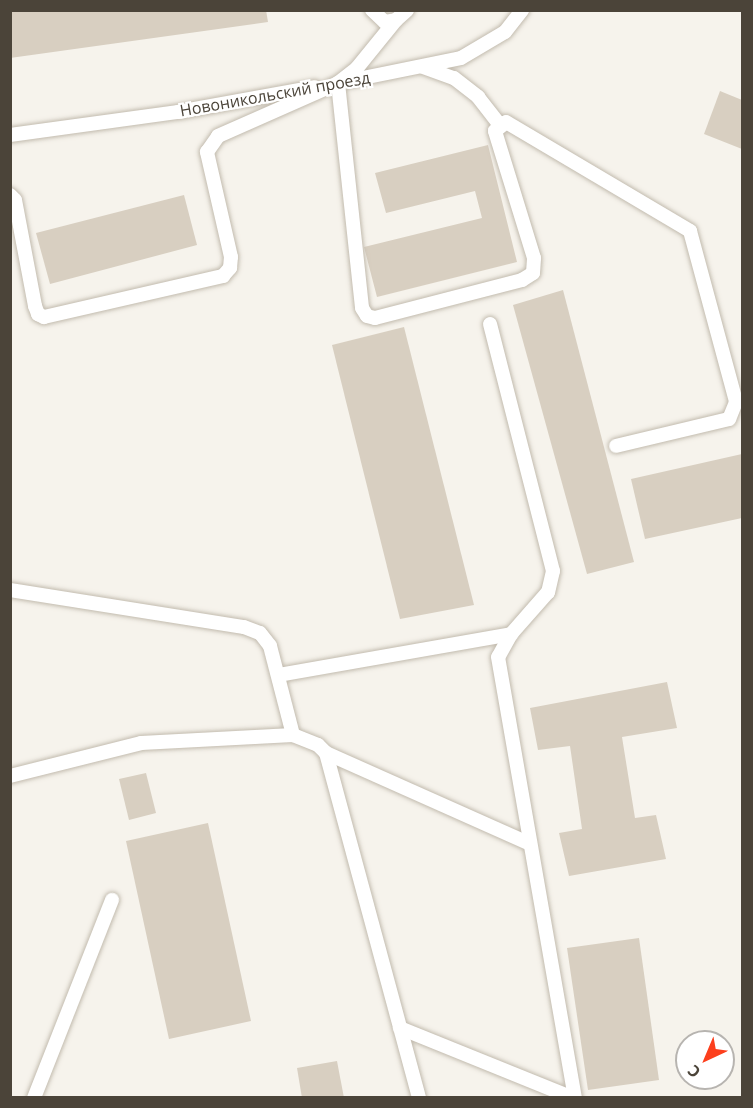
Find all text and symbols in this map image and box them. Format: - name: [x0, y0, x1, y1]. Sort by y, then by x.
- street label: Новоникольский проезд: [178, 68, 372, 120]
- north arrow: [675, 1030, 735, 1090]
- text: С: [683, 1060, 705, 1083]

